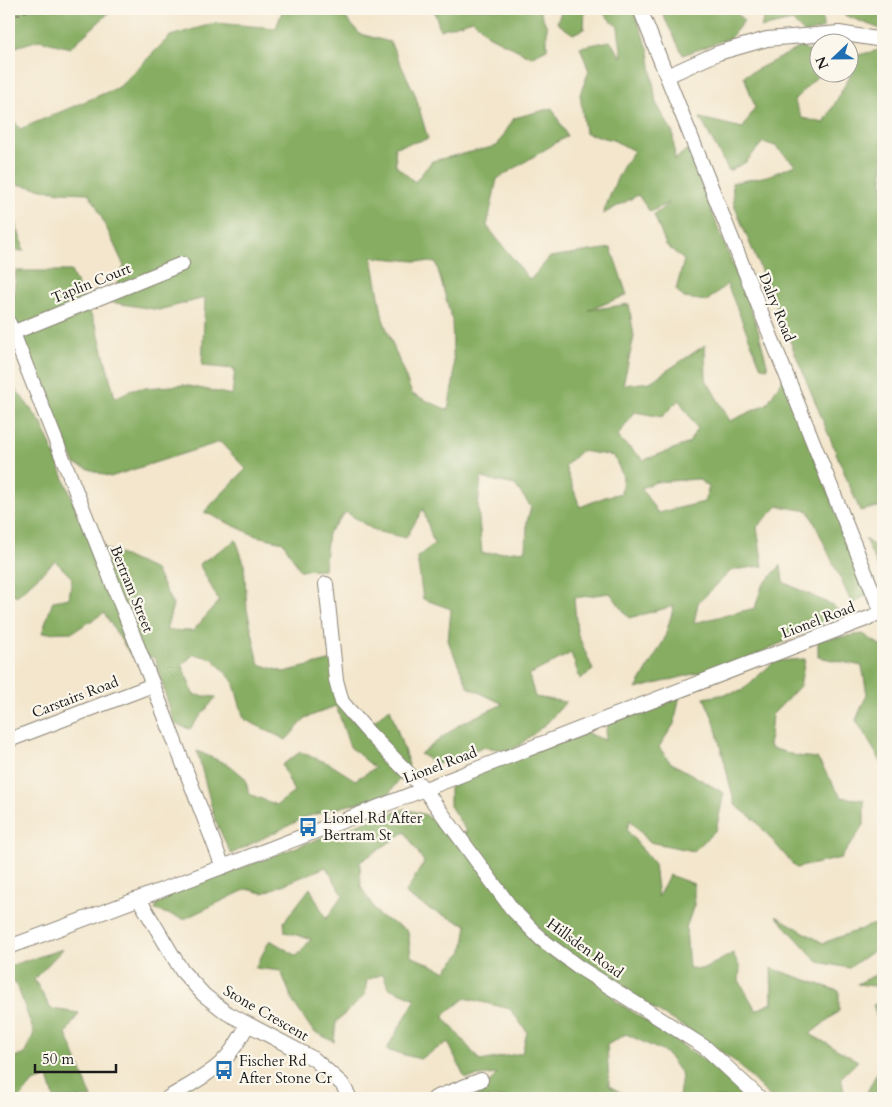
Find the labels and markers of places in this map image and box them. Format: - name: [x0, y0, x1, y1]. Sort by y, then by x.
- place label: Lionel Rd After Bertram St: [323, 808, 423, 845]
- bus stop icon: Lionel Rd After Bertram St: [297, 816, 319, 838]
- place label: Fischer Rd After Stone Cr: [239, 1051, 332, 1088]
- bus stop icon: Fischer Rd After Stone Cr: [213, 1059, 235, 1081]

